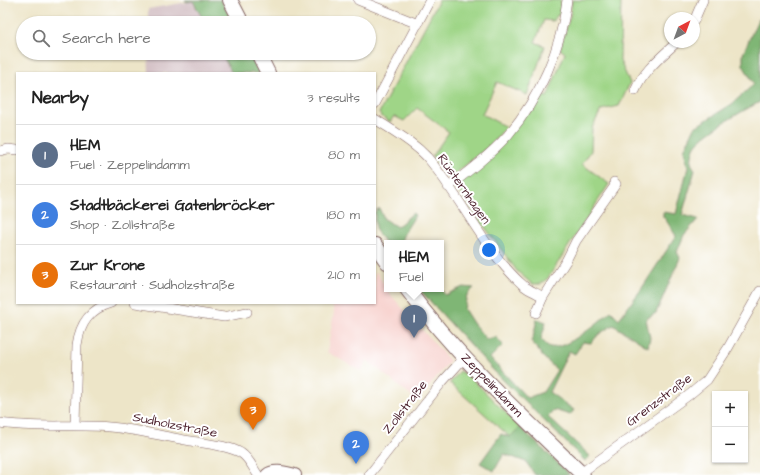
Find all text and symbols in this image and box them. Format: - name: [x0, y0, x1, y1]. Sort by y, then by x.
- north arrow: [664, 12, 700, 48]
- search box: [16, 16, 376, 60]
- icon: search: [30, 27, 52, 49]
- text: Search here: [62, 28, 151, 49]
- text: Nearby: [32, 86, 89, 110]
- text: 3 results: [307, 89, 360, 107]
- text: HEM: [70, 135, 100, 156]
- text: 1: [44, 146, 46, 164]
- text: 80 m: [328, 146, 360, 164]
- street label: Rüsternhagen: [432, 150, 495, 229]
- text: Fuel · Zeppelindamm: [70, 156, 190, 174]
- text: Stadtbäckerei Gatenbröcker: [70, 195, 275, 216]
- text: 2: [41, 206, 49, 224]
- text: 180 m: [326, 206, 360, 224]
- text: Shop · Zollstraße: [70, 216, 175, 234]
- popup: [384, 240, 444, 292]
- your location: [479, 240, 499, 260]
- text: HEM: [399, 247, 429, 268]
- text: Zur Krone: [70, 255, 145, 276]
- text: 3: [42, 266, 48, 284]
- text: 210 m: [327, 266, 360, 284]
- text: Fuel: [399, 268, 424, 286]
- text: Restaurant · Sudholzstraße: [70, 276, 235, 294]
- pin: 1: [401, 305, 427, 338]
- street label: Zeppelindamm: [457, 349, 528, 422]
- street label: Grenzstraße: [622, 369, 696, 431]
- street label: Zollstraße: [378, 376, 432, 438]
- map controls: [712, 391, 748, 463]
- button: +: [712, 391, 748, 427]
- pin: 3: [240, 397, 266, 430]
- street label: Sudholzstraße: [131, 408, 219, 442]
- button: −: [712, 427, 748, 463]
- pin: 2: [343, 431, 369, 464]

